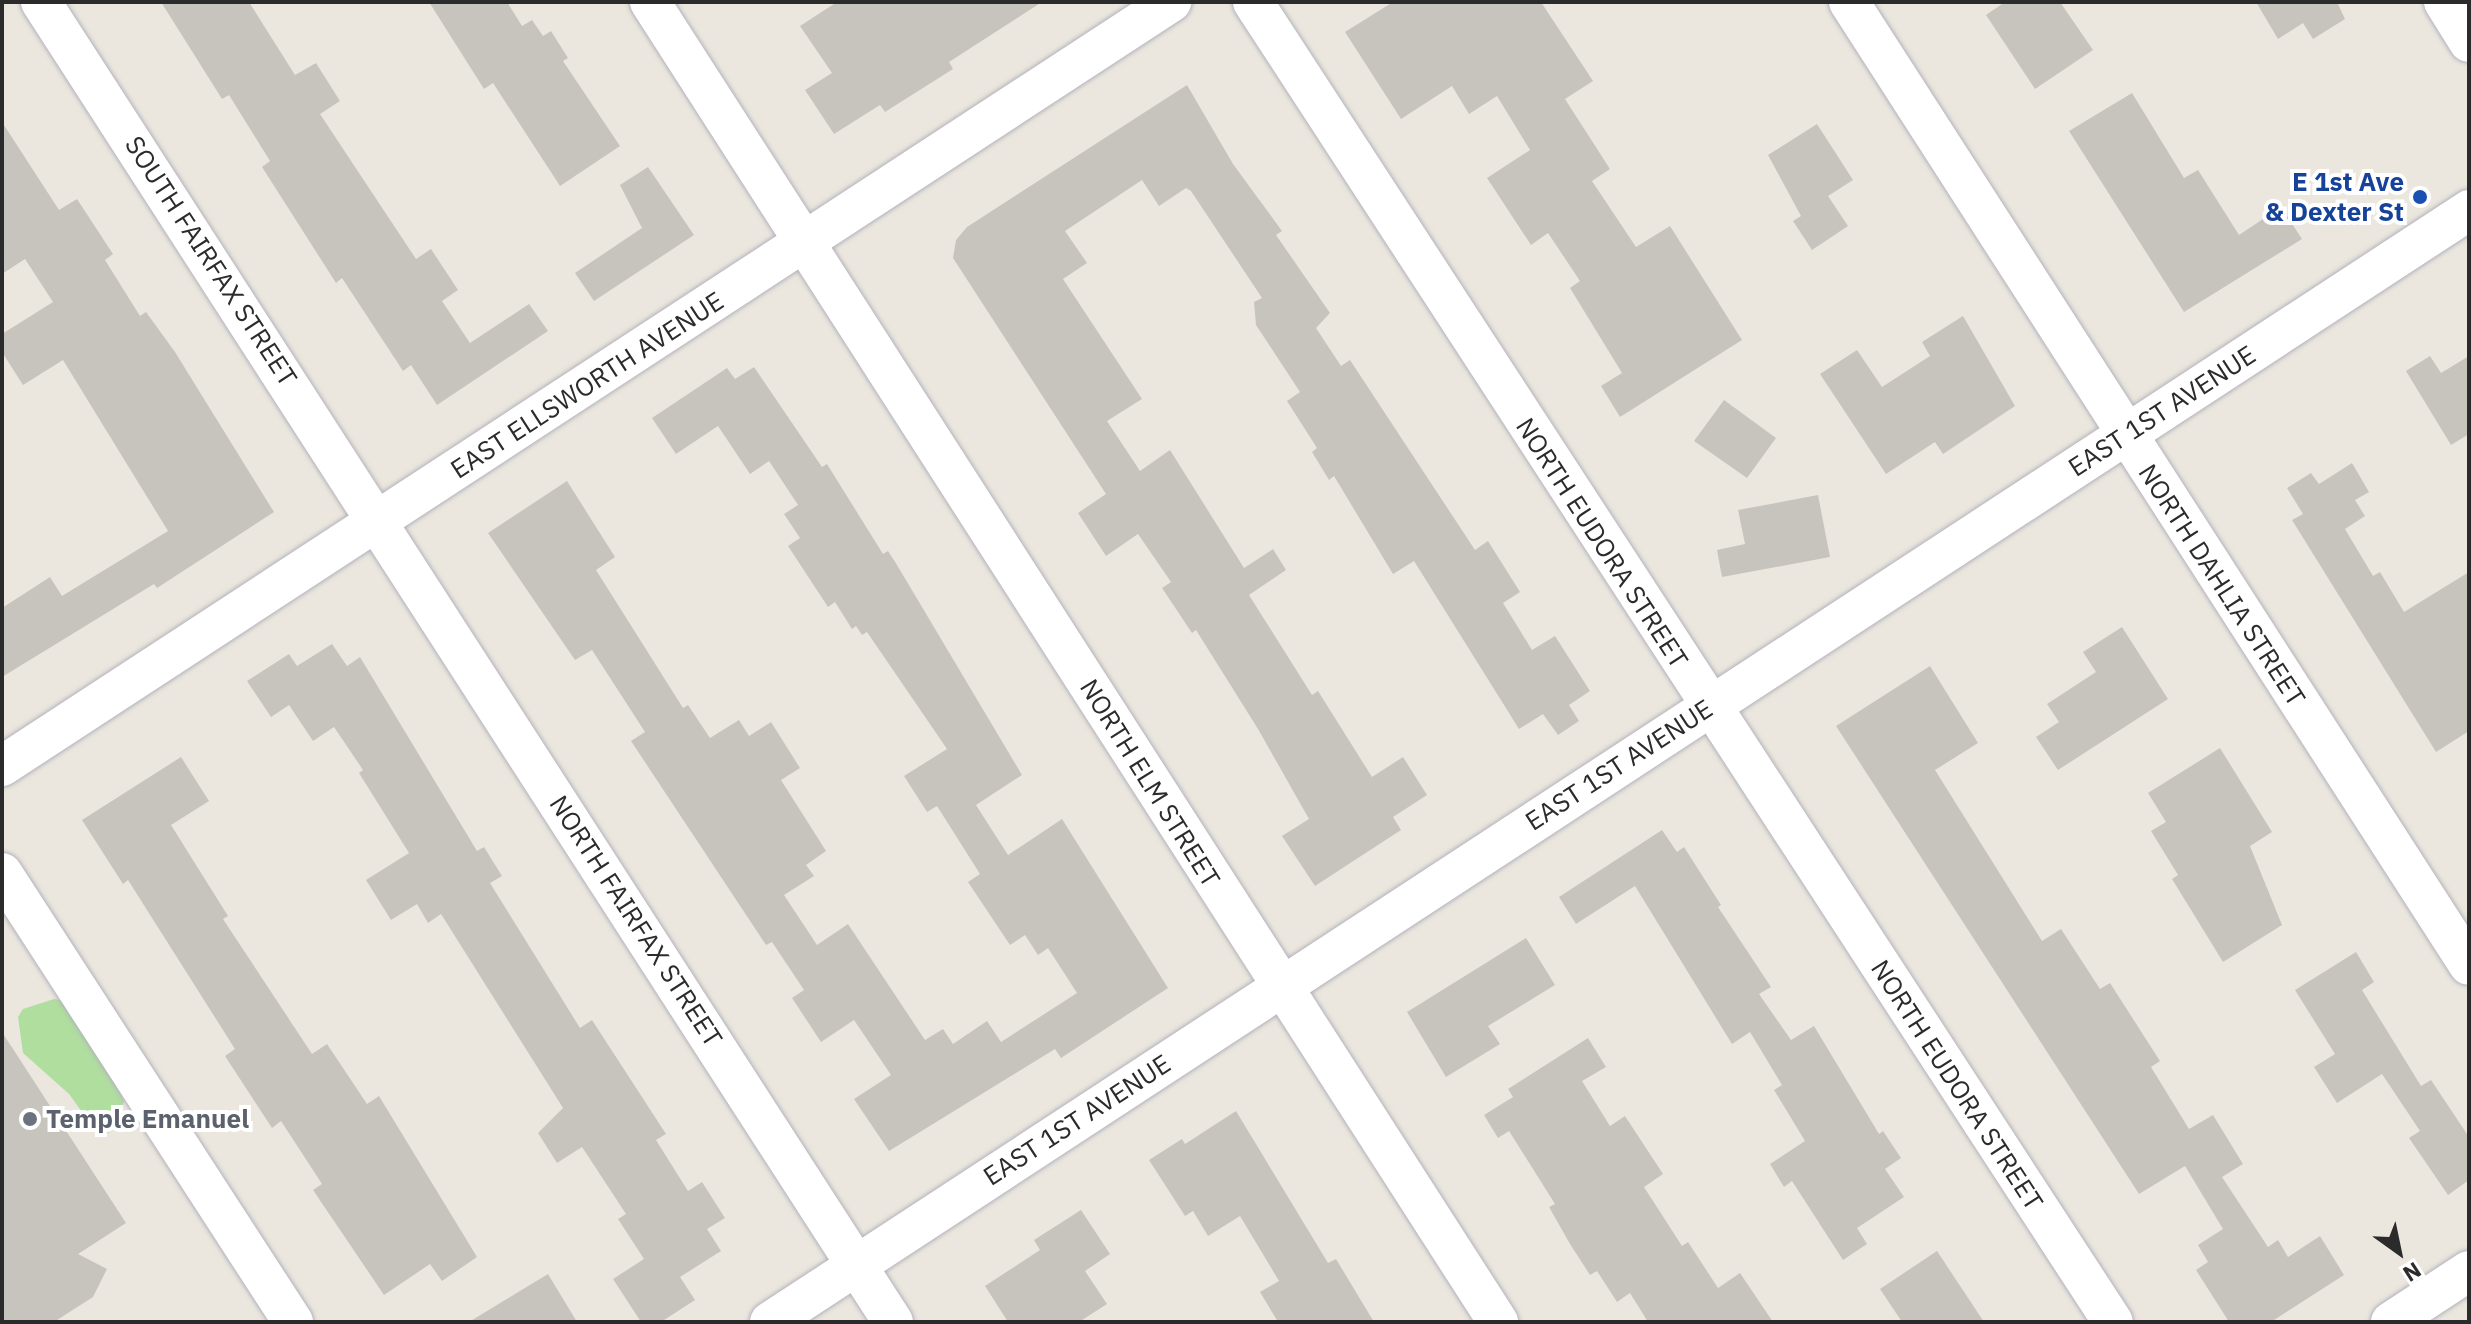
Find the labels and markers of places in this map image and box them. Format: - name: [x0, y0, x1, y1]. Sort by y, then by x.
- place label: E 1st Ave & Dexter St: [2265, 166, 2404, 228]
- marker: E 1st Ave & Dexter St: [2411, 188, 2429, 206]
- place label: Temple Emanuel: [46, 1103, 249, 1135]
- marker: Temple Emanuel: [21, 1110, 39, 1128]

